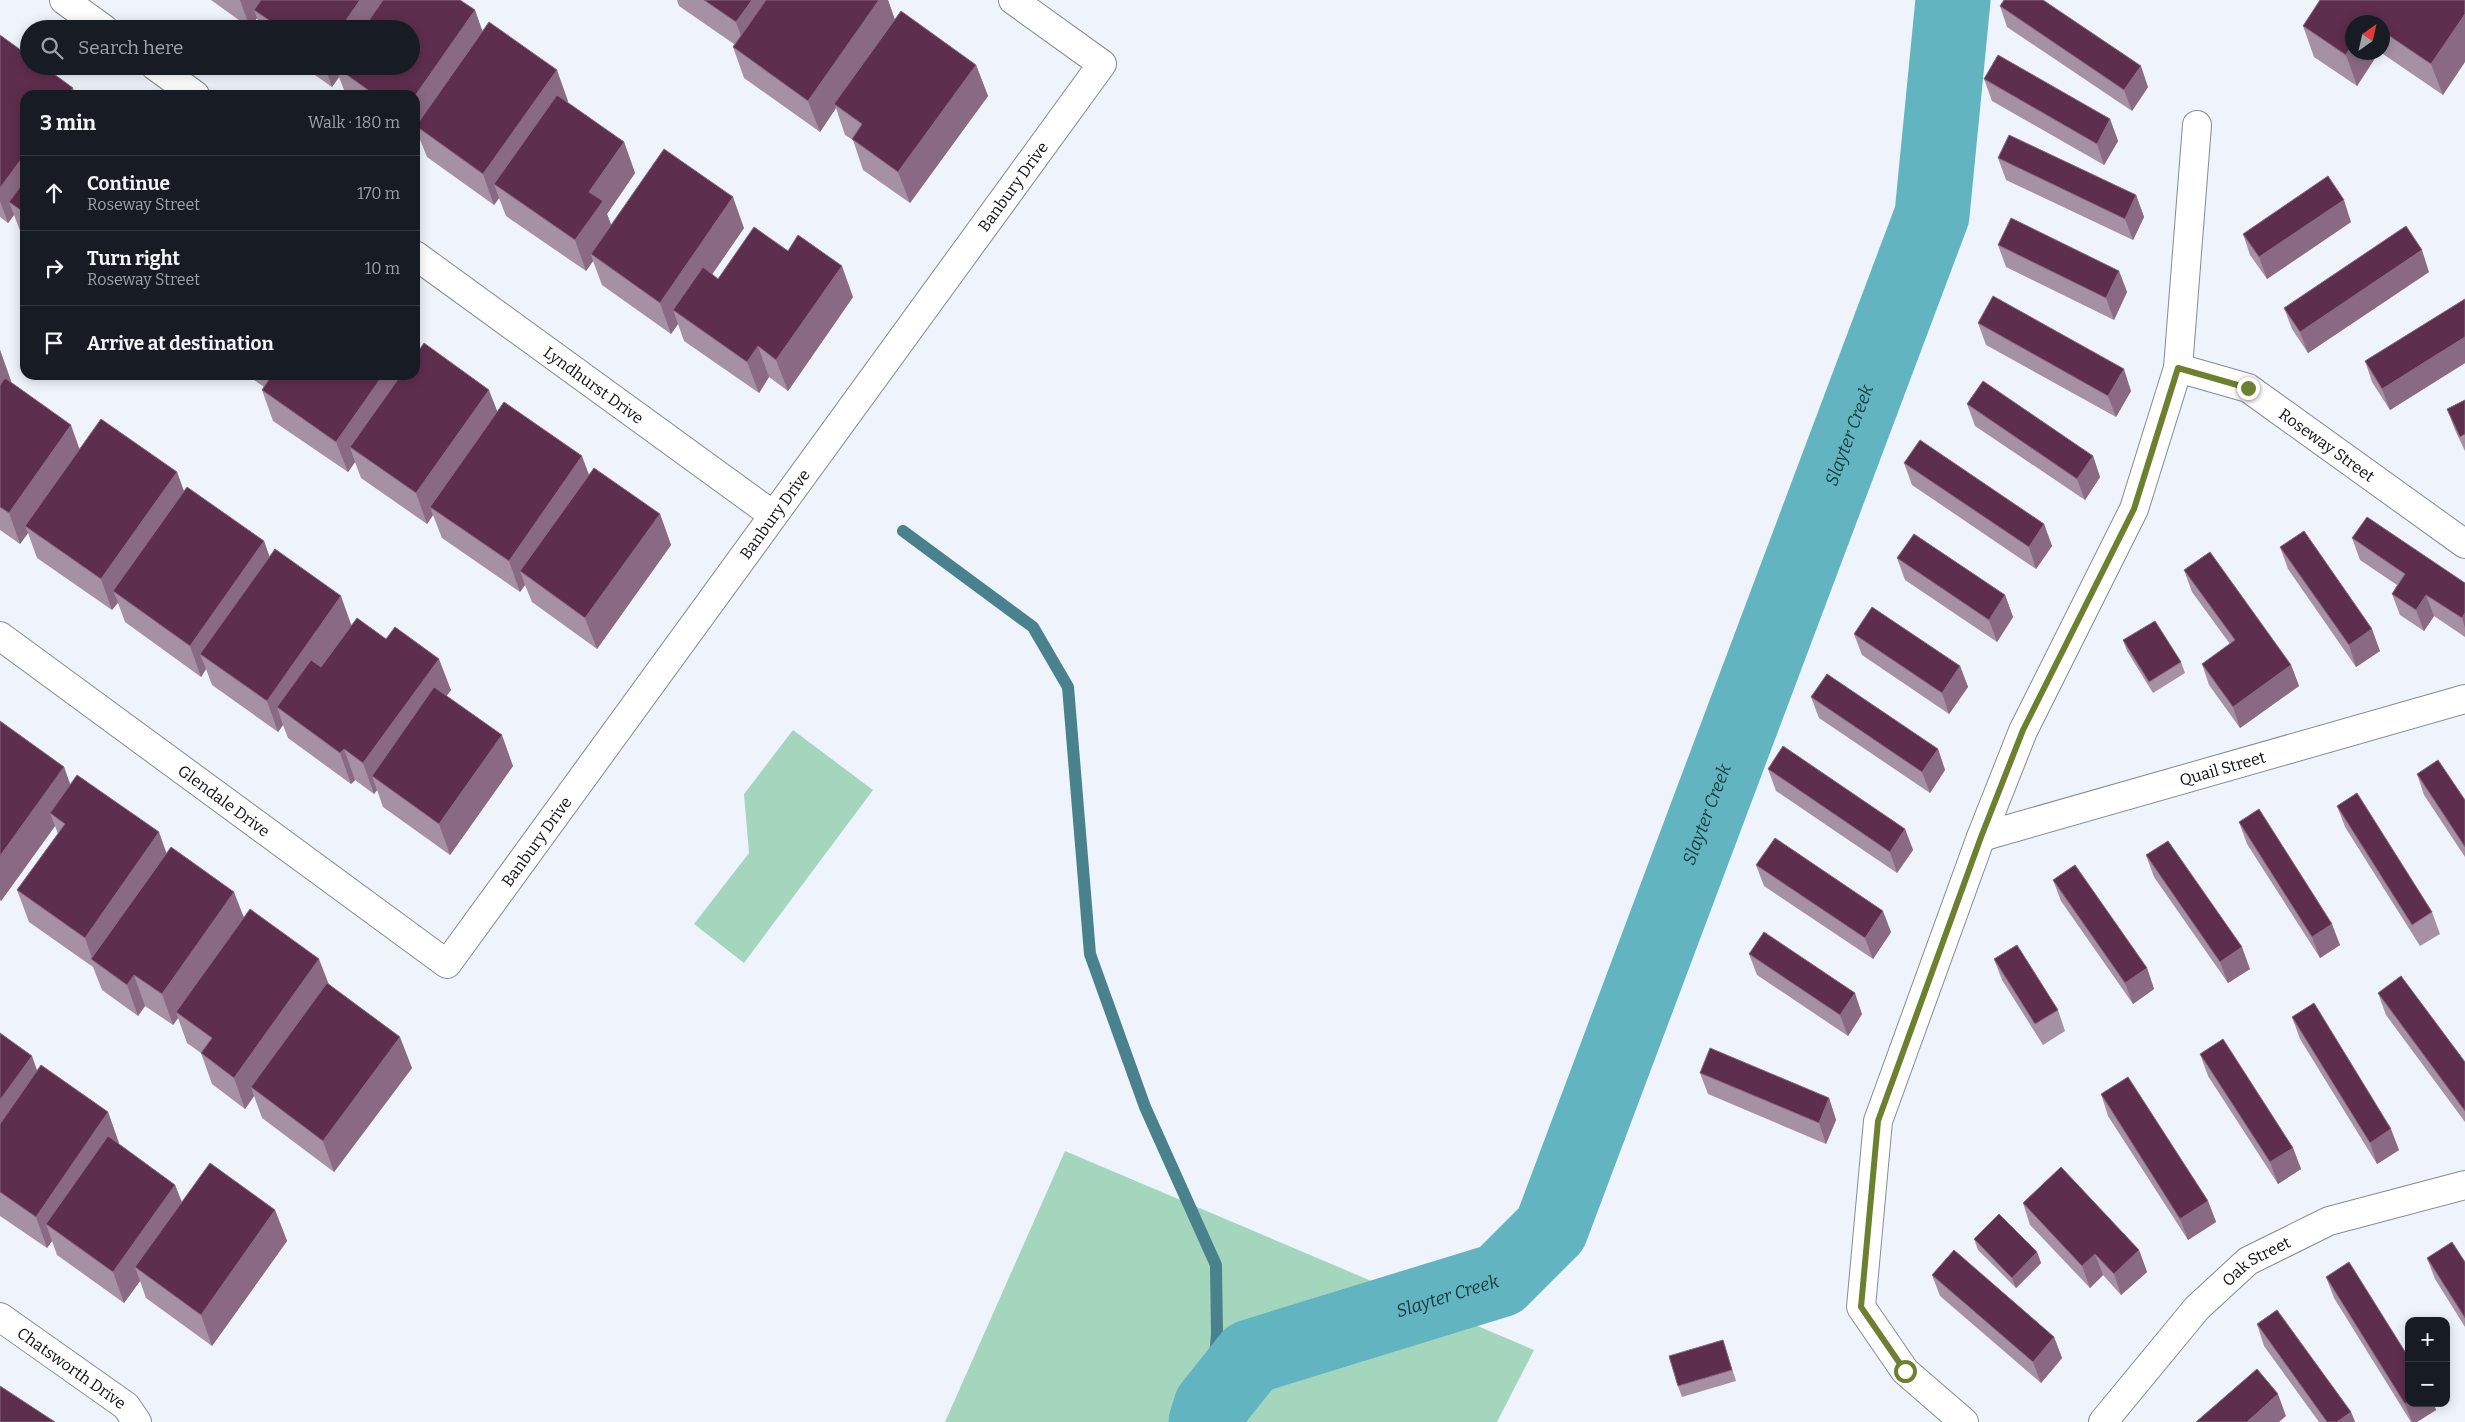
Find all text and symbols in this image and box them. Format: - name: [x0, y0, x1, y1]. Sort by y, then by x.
- north arrow: [2345, 15, 2390, 60]
- search box: [20, 20, 420, 75]
- icon: search: [38, 34, 66, 62]
- text: Search here: [78, 36, 183, 59]
- text: 3 min: [40, 110, 96, 136]
- text: Walk · 180 m: [308, 113, 400, 132]
- street label: Banbury Drive: [974, 138, 1052, 235]
- text: Continue: [87, 172, 170, 195]
- icon: ahead: [40, 179, 68, 207]
- text: 170 m: [357, 184, 400, 203]
- text: Roseway Street: [87, 195, 200, 214]
- text: Turn right: [87, 247, 180, 270]
- icon: right: [40, 254, 68, 282]
- text: 10 m: [365, 259, 400, 278]
- text: Roseway Street: [87, 270, 200, 289]
- icon: arrive: [40, 329, 68, 357]
- text: Arrive at destination: [87, 332, 274, 355]
- street label: Lyndhurst Drive: [540, 342, 648, 428]
- route end: [2237, 377, 2260, 400]
- water label: Slayter Creek: [1820, 381, 1878, 489]
- street label: Roseway Street: [2275, 404, 2379, 486]
- street label: Banbury Drive: [735, 465, 814, 563]
- street label: Quail Street: [2177, 747, 2268, 789]
- street label: Glendale Drive: [174, 760, 274, 840]
- water label: Slayter Creek: [1678, 761, 1736, 868]
- street label: Banbury Drive: [497, 793, 575, 890]
- street label: Oak Street: [2218, 1232, 2293, 1290]
- water label: Slayter Creek: [1393, 1270, 1502, 1322]
- map controls: [2405, 1317, 2450, 1407]
- button: +: [2405, 1317, 2450, 1362]
- street label: Chatsworth Drive: [14, 1323, 130, 1413]
- route start: [1894, 1360, 1917, 1383]
- button: −: [2405, 1362, 2450, 1407]

